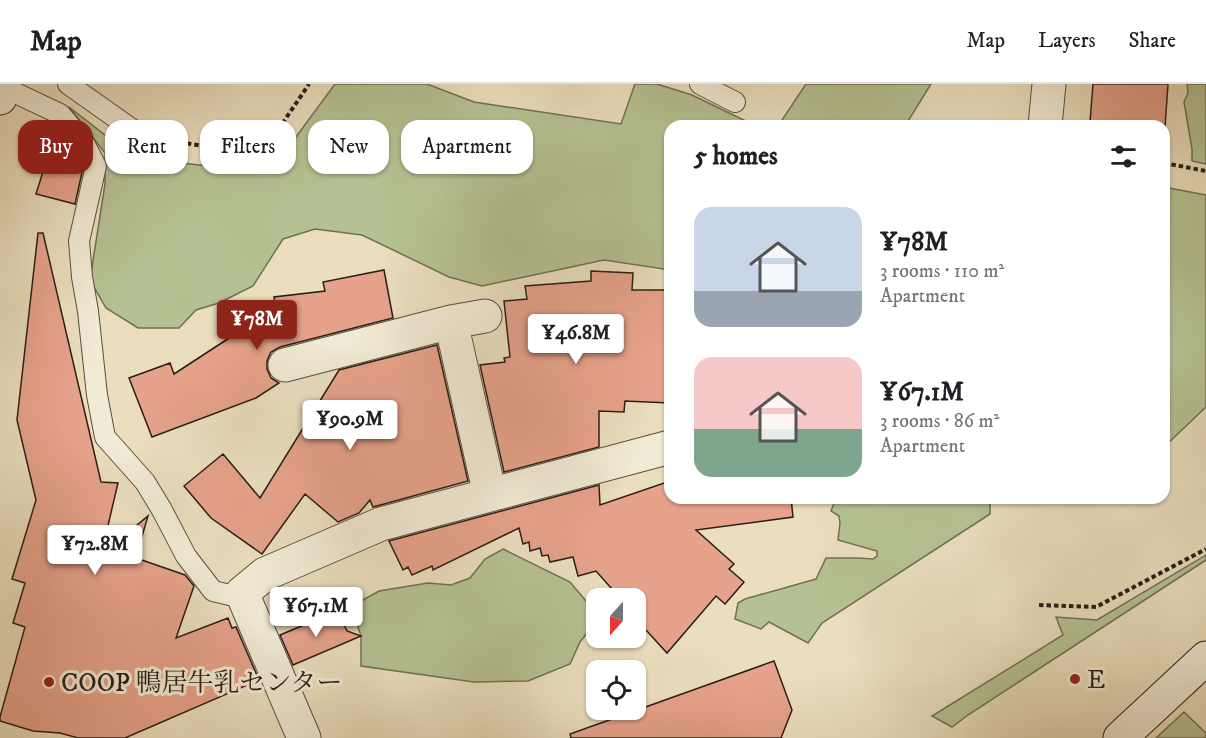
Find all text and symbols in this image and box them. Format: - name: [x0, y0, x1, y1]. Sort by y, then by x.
- text: Map: [30, 24, 82, 59]
- text: Map: [966, 28, 1005, 54]
- text: Layers: [1038, 28, 1096, 54]
- text: Share: [1129, 28, 1176, 54]
- chip: Buy: [18, 120, 93, 174]
- chip: Rent: [105, 120, 188, 174]
- chip: Filters: [200, 120, 296, 174]
- chip: New: [308, 120, 389, 174]
- chip: Apartment: [401, 120, 533, 174]
- text: 5 homes: [694, 140, 778, 173]
- icon: filters: [1107, 140, 1140, 173]
- text: ¥78M: [880, 226, 948, 259]
- icon: home: [742, 231, 814, 303]
- text: 3 rooms · 110 m²: [880, 259, 1004, 284]
- text: Apartment: [880, 284, 965, 309]
- pin: ¥78M: [221, 300, 293, 351]
- text: ¥78M: [231, 307, 283, 332]
- pin: ¥46.8M: [527, 314, 625, 365]
- text: ¥46.8M: [542, 321, 610, 346]
- text: ¥67.1M: [880, 376, 964, 409]
- icon: home: [742, 381, 814, 453]
- pin: ¥90.9M: [301, 400, 399, 451]
- text: ¥90.9M: [316, 407, 384, 432]
- text: 3 rooms · 86 m²: [880, 409, 999, 434]
- text: Apartment: [880, 434, 965, 459]
- pin: ¥72.8M: [46, 525, 144, 576]
- text: ¥72.8M: [61, 532, 129, 557]
- pin: ¥67.1M: [267, 587, 365, 638]
- north arrow: [586, 588, 646, 648]
- map controls: [586, 588, 646, 720]
- text: ¥67.1M: [284, 594, 348, 619]
- button: locate: [586, 660, 646, 720]
- place label: E: [1087, 664, 1105, 697]
- place label: COOP 鴨居牛乳センター: [61, 667, 342, 700]
- marker: E: [1068, 672, 1082, 686]
- marker: COOP 鴨居牛乳センター: [42, 675, 56, 689]

